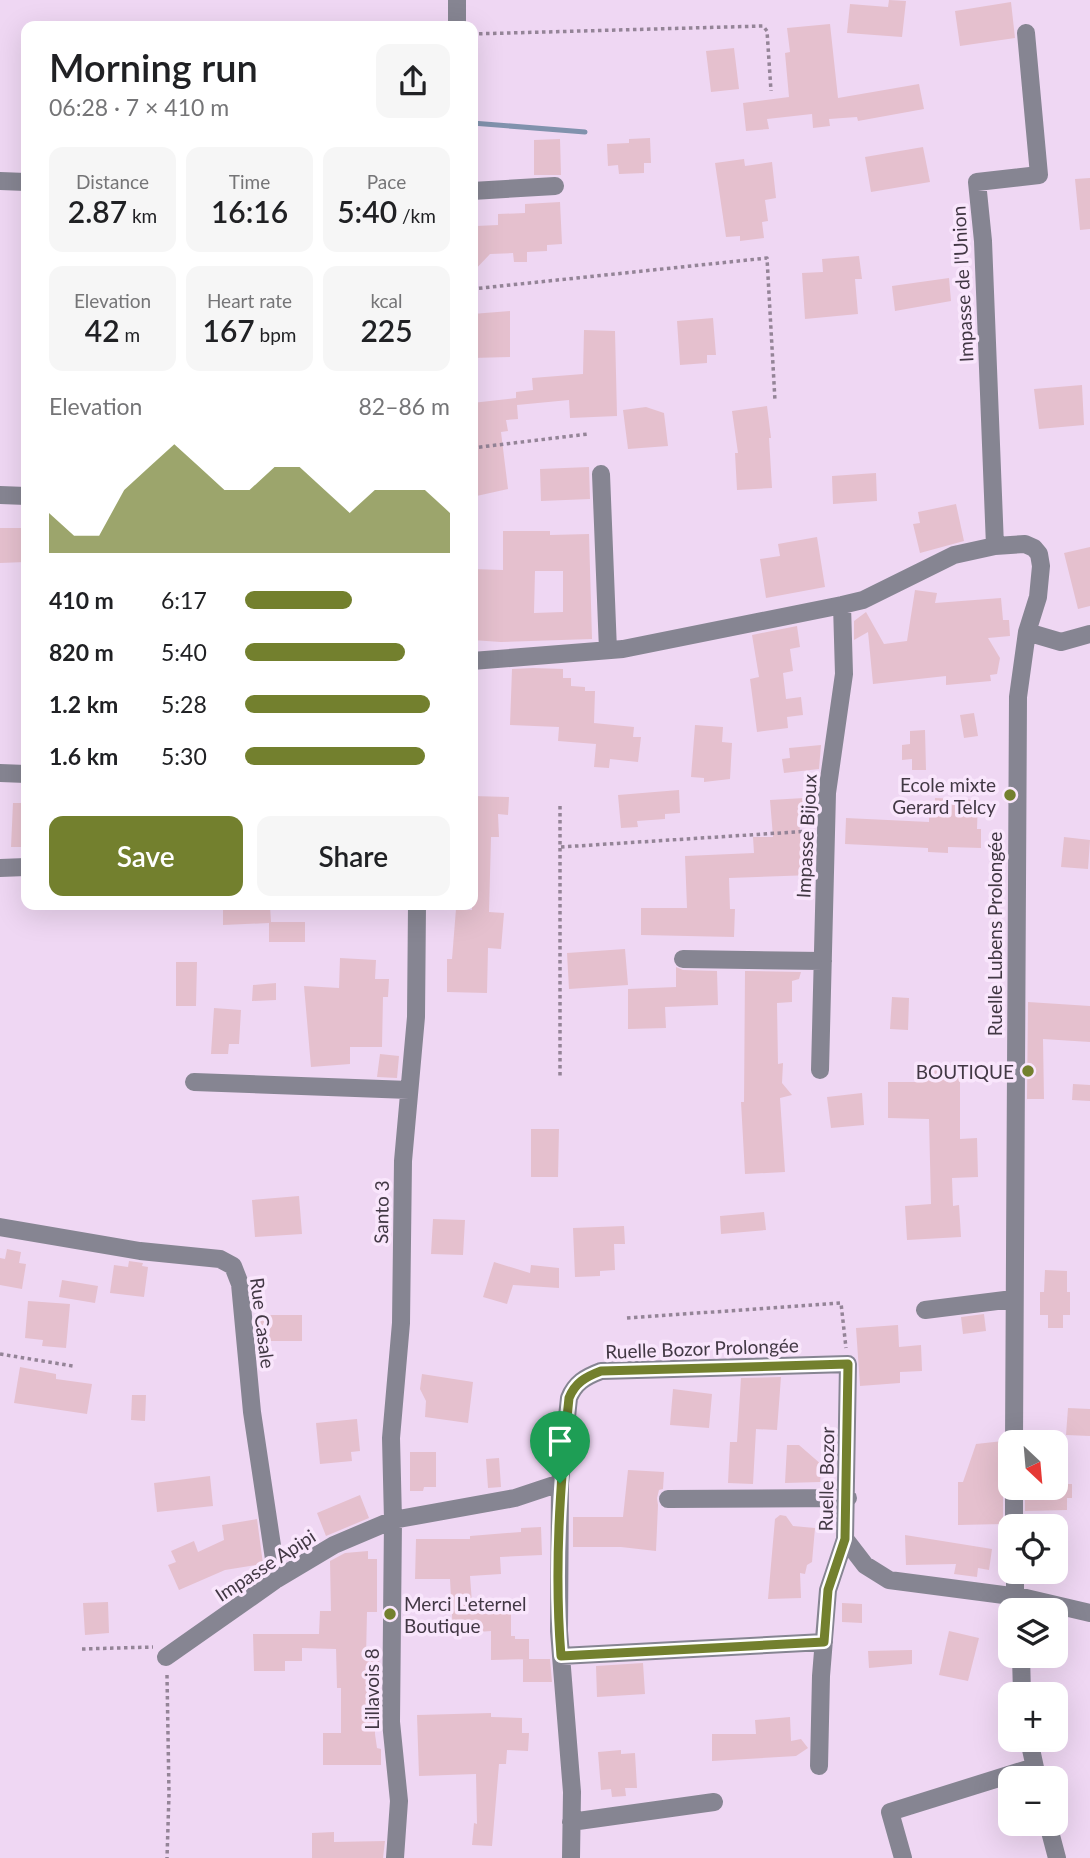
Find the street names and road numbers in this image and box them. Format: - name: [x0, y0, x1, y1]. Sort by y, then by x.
- street label: Impasse de l'Union: [946, 205, 978, 363]
- street label: Impasse Bijoux: [791, 773, 821, 899]
- street label: Ruelle Lubens Prolongée: [983, 832, 1006, 1036]
- street label: Santo 3: [369, 1180, 393, 1244]
- street label: Rue Casale: [246, 1276, 280, 1370]
- street label: Ruelle Bozor Prolongée: [605, 1333, 799, 1363]
- street label: Ruelle Bozor: [814, 1426, 838, 1532]
- street label: Impasse Apipi: [211, 1524, 319, 1606]
- street label: Lillavois 8: [360, 1648, 383, 1730]

